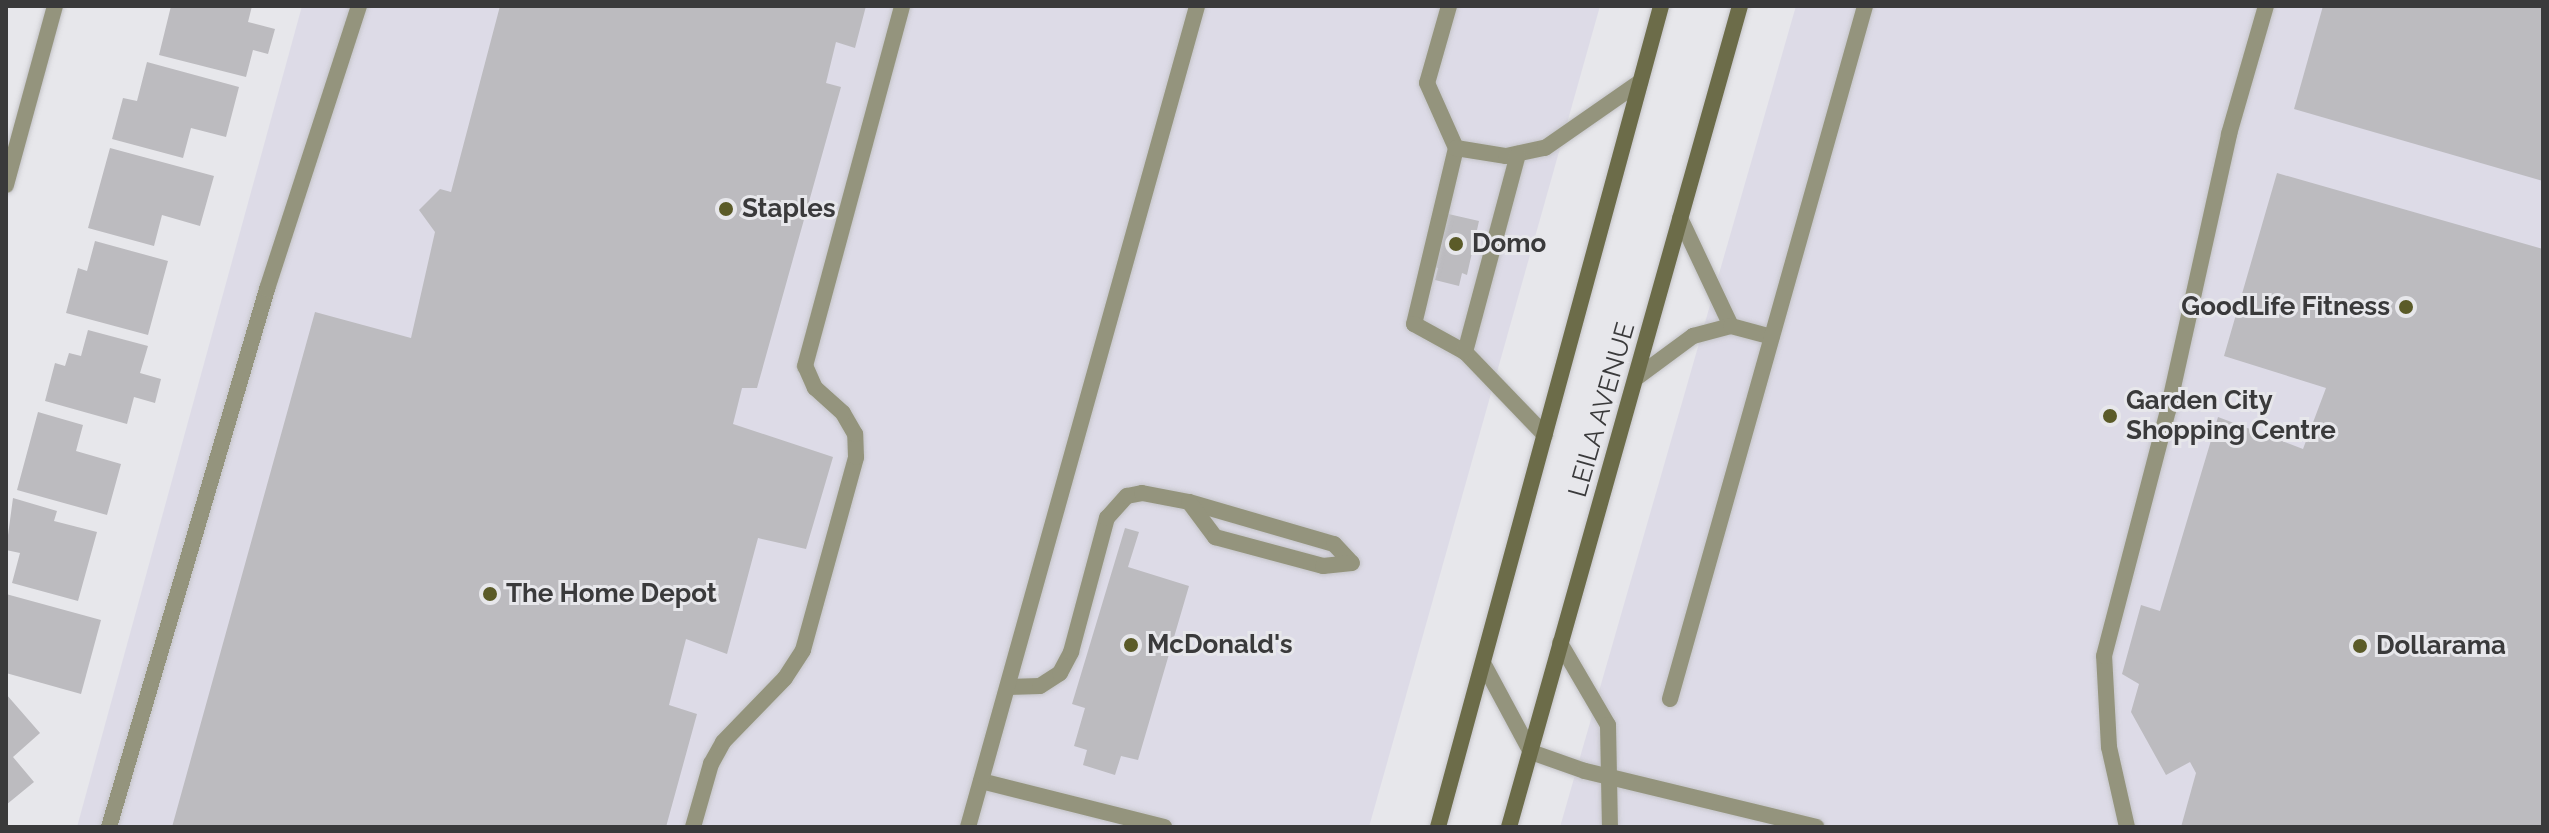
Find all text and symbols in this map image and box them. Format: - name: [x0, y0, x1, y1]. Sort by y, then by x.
- place label: Staples: [742, 193, 836, 225]
- marker: Staples: [717, 200, 735, 218]
- place label: Domo: [1472, 228, 1546, 260]
- marker: Domo: [1447, 235, 1465, 253]
- place label: GoodLife Fitness: [2181, 291, 2390, 323]
- marker: GoodLife Fitness: [2397, 298, 2415, 316]
- street label: LEILA AVENUE: [1562, 318, 1642, 502]
- place label: Garden City Shopping Centre: [2126, 385, 2336, 446]
- marker: Garden City Shopping Centre: [2101, 407, 2119, 425]
- place label: The Home Depot: [506, 578, 717, 610]
- marker: The Home Depot: [481, 585, 499, 603]
- place label: McDonald's: [1147, 629, 1293, 661]
- place label: Dollarama: [2376, 630, 2506, 662]
- marker: McDonald's: [1122, 636, 1140, 654]
- marker: Dollarama: [2351, 637, 2369, 655]

